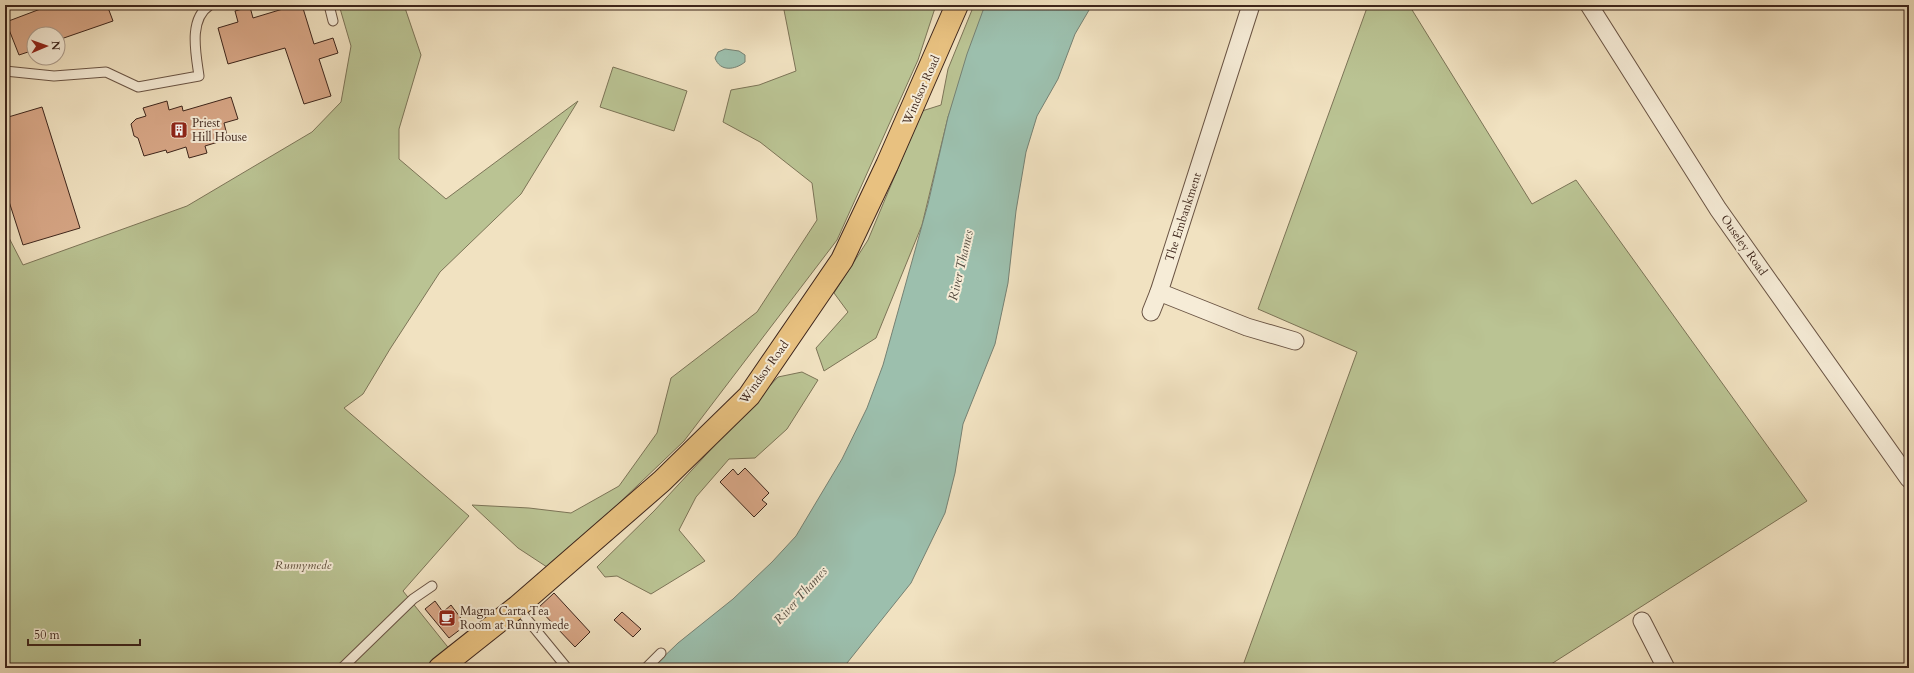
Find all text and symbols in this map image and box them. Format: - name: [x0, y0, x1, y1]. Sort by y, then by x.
- north arrow: [26, 26, 66, 66]
- text: N: [48, 41, 63, 51]
- street label: Windsor Road: [898, 52, 944, 128]
- place label: Priest Hill House: [192, 115, 247, 145]
- building icon: Priest Hill House: [169, 120, 189, 140]
- street label: The Embankment: [1161, 170, 1205, 264]
- street label: Ouseley Road: [1717, 211, 1771, 279]
- water label: River Thames: [944, 228, 978, 302]
- street label: Windsor Road: [735, 337, 793, 408]
- park label: Runnymede: [275, 557, 332, 573]
- water label: River Thames: [770, 562, 832, 628]
- place label: Magna Carta Tea Room at Runnymede: [460, 603, 569, 633]
- cafe icon: Magna Carta Tea Room at Runnymede: [437, 608, 457, 628]
- scale bar: [28, 621, 140, 647]
- text: 50 m: [34, 627, 61, 643]

